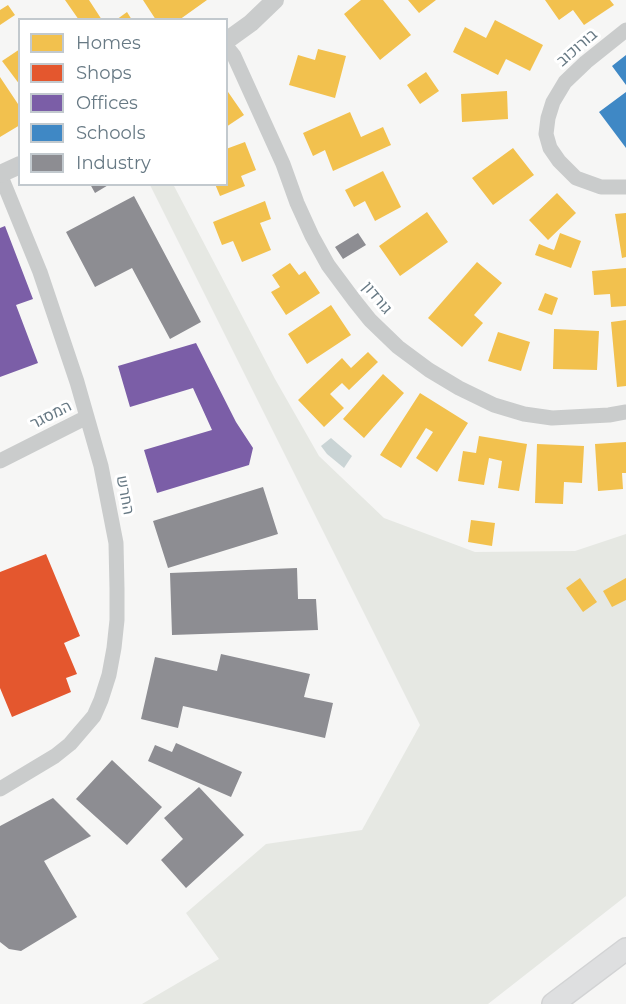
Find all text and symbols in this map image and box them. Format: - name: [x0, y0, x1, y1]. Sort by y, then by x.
- legend: [18, 18, 228, 186]
- street label: בורוכוב: [553, 25, 601, 71]
- text: Homes: [76, 32, 141, 54]
- text: Shops: [76, 62, 132, 84]
- text: Offices: [76, 92, 138, 114]
- text: Schools: [76, 122, 145, 144]
- text: Industry: [76, 152, 151, 174]
- street label: גורדון: [358, 278, 396, 318]
- street label: המסגר: [27, 397, 75, 433]
- street label: החרש: [112, 474, 138, 516]

